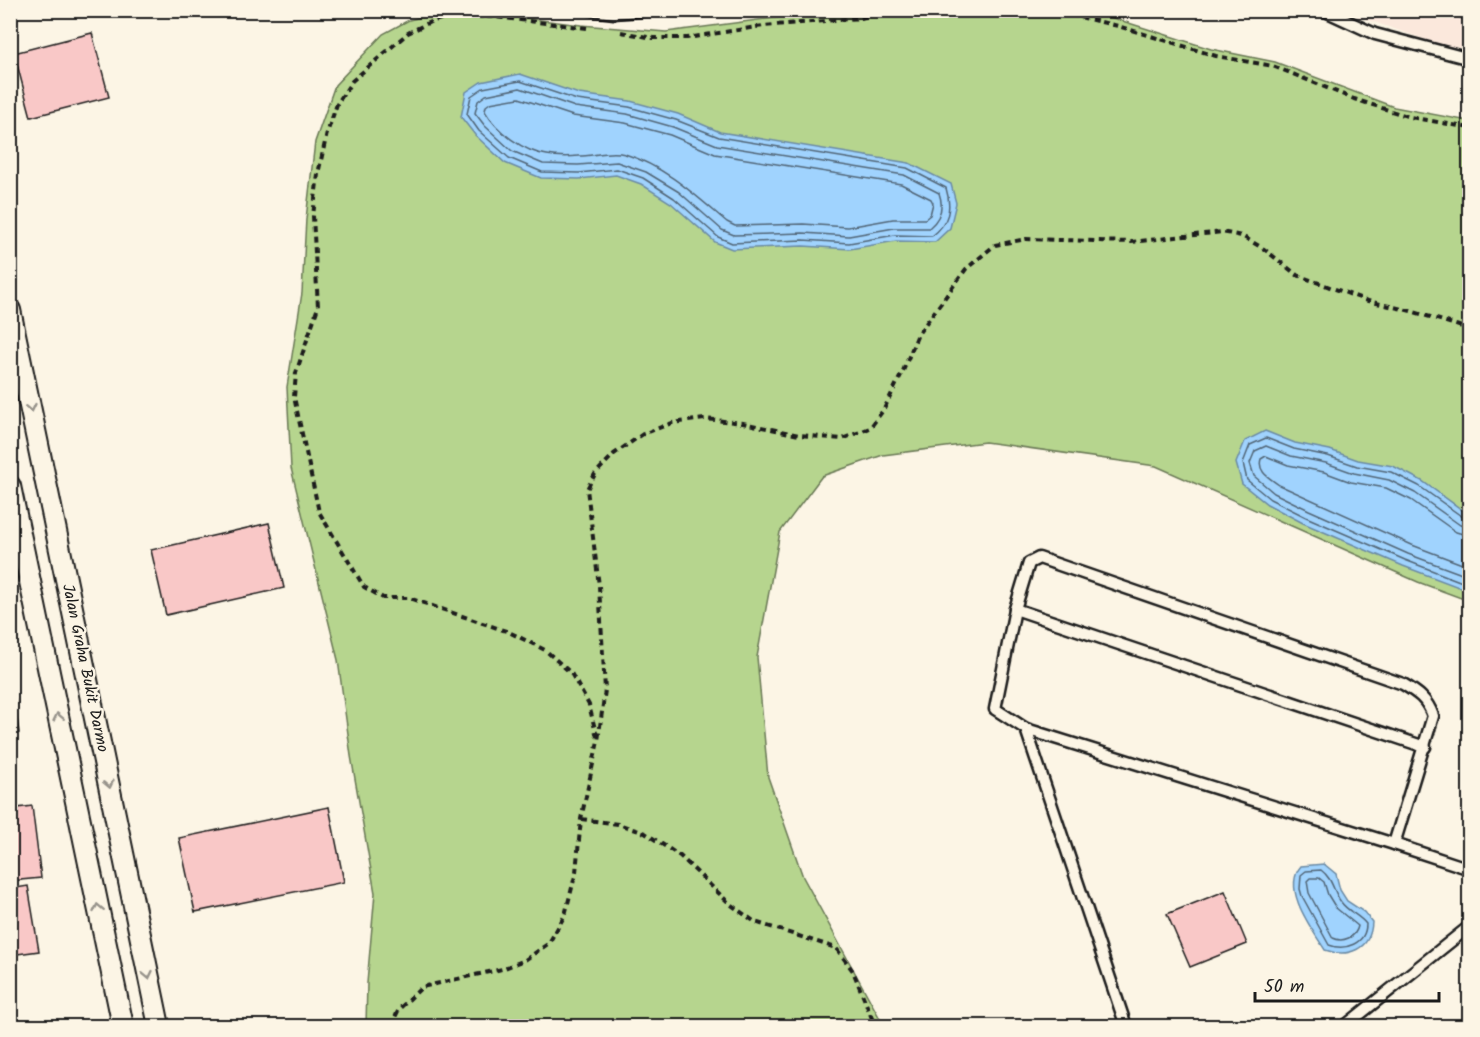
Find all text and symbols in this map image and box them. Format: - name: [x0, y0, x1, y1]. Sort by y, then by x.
- one-way arrow: [24, 403, 37, 413]
- street label: Jalan Graha Bukit Darmo: [55, 582, 115, 754]
- one-way arrow: [52, 712, 65, 722]
- one-way arrow: [102, 779, 115, 789]
- one-way arrow: [92, 903, 105, 913]
- scale bar: [1255, 965, 1440, 1003]
- one-way arrow: [141, 970, 154, 980]
- text: 50 m: [1264, 973, 1304, 1002]

